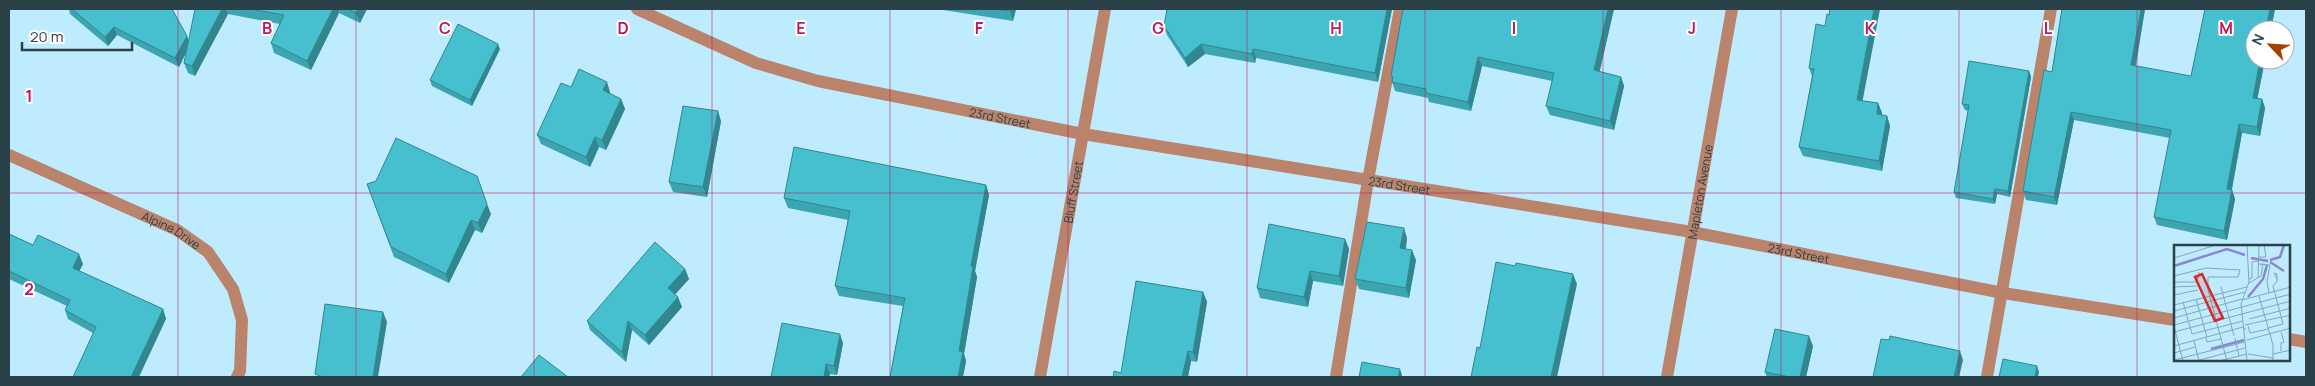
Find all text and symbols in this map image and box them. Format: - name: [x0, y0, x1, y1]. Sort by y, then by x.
- text: B: [262, 17, 272, 39]
- text: C: [439, 17, 451, 39]
- text: D: [617, 17, 629, 39]
- text: E: [796, 17, 806, 39]
- text: F: [975, 17, 984, 39]
- text: G: [1152, 17, 1164, 39]
- text: H: [1330, 17, 1342, 39]
- text: I: [1512, 17, 1516, 39]
- text: J: [1688, 17, 1696, 39]
- text: K: [1865, 17, 1876, 39]
- text: L: [2044, 17, 2053, 39]
- text: M: [2219, 17, 2233, 39]
- scale bar: [22, 20, 132, 52]
- north arrow: [2245, 20, 2295, 70]
- text: 20 m: [30, 26, 63, 47]
- text: N: [2247, 31, 2269, 48]
- text: 1: [25, 85, 33, 107]
- street label: 23rd Street: [968, 103, 1033, 132]
- street label: Mapleton Avenue: [1683, 143, 1716, 241]
- street label: Bluff Street: [1059, 159, 1087, 224]
- street label: 23rd Street: [1367, 172, 1432, 198]
- street label: Alpine Drive: [139, 207, 204, 253]
- street label: 23rd Street: [1766, 239, 1831, 267]
- inset map: [2174, 245, 2290, 361]
- text: 2: [24, 278, 34, 300]

